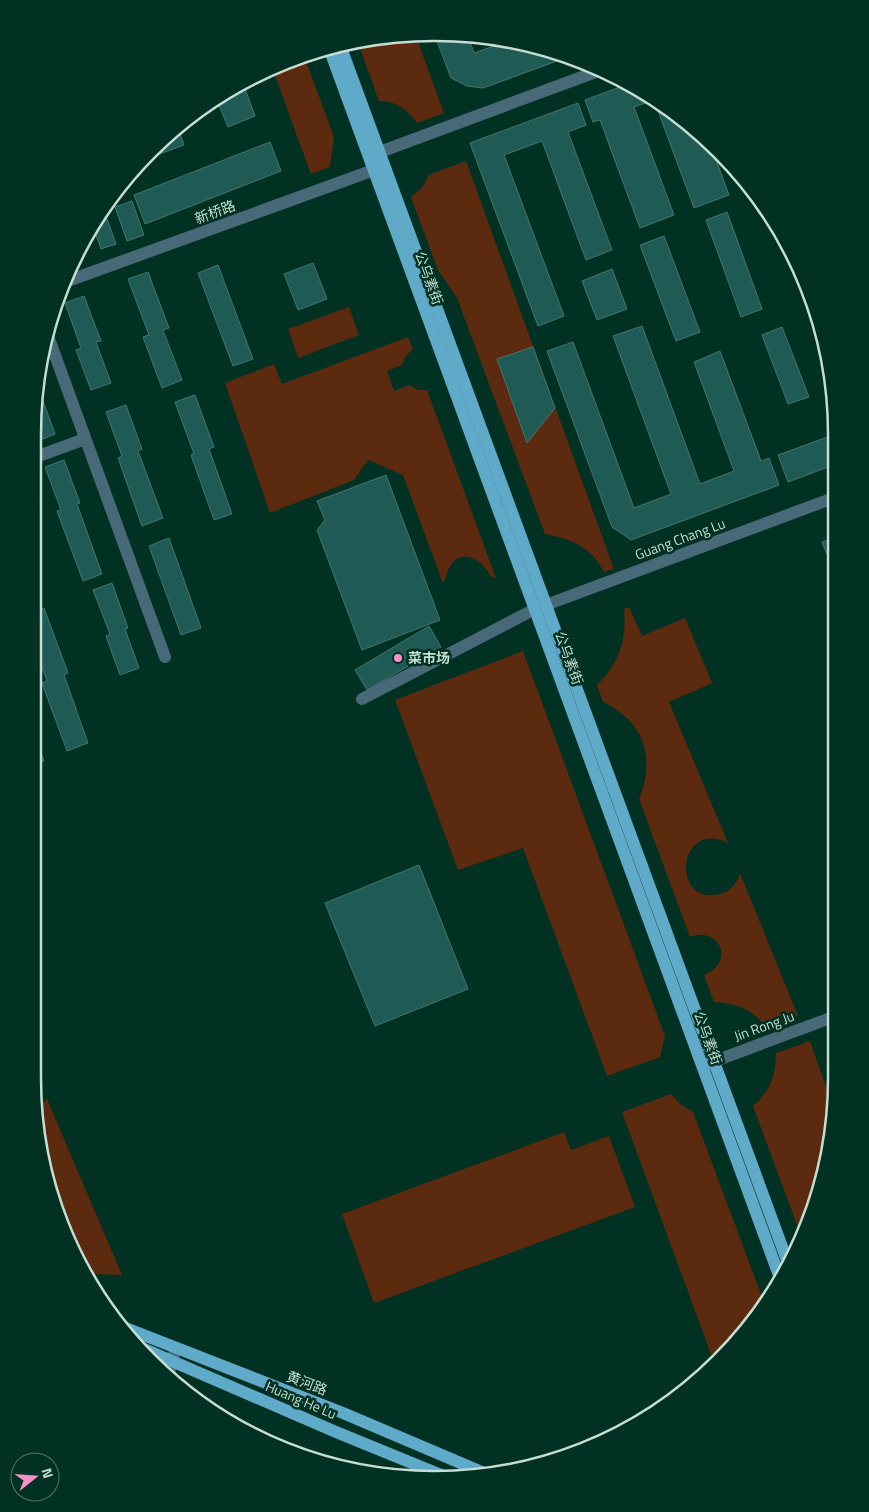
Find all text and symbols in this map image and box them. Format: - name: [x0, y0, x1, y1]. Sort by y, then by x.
- street label: 新桥路: [192, 194, 238, 229]
- street label: 公乌素街: [410, 248, 449, 308]
- street label: Guang Chang Lu: [632, 512, 728, 565]
- street label: 公乌素街: [550, 628, 589, 688]
- place label: 菜市场: [408, 647, 450, 668]
- marker: 菜市场: [392, 652, 404, 664]
- street label: Jin Rong Ju: [731, 1005, 797, 1046]
- street label: 公乌素街: [689, 1008, 728, 1068]
- street label: 黄河路: [284, 1365, 331, 1400]
- street label: Huang He Lu: [262, 1375, 340, 1424]
- north arrow: [10, 1452, 60, 1502]
- text: N: [36, 1465, 59, 1481]

